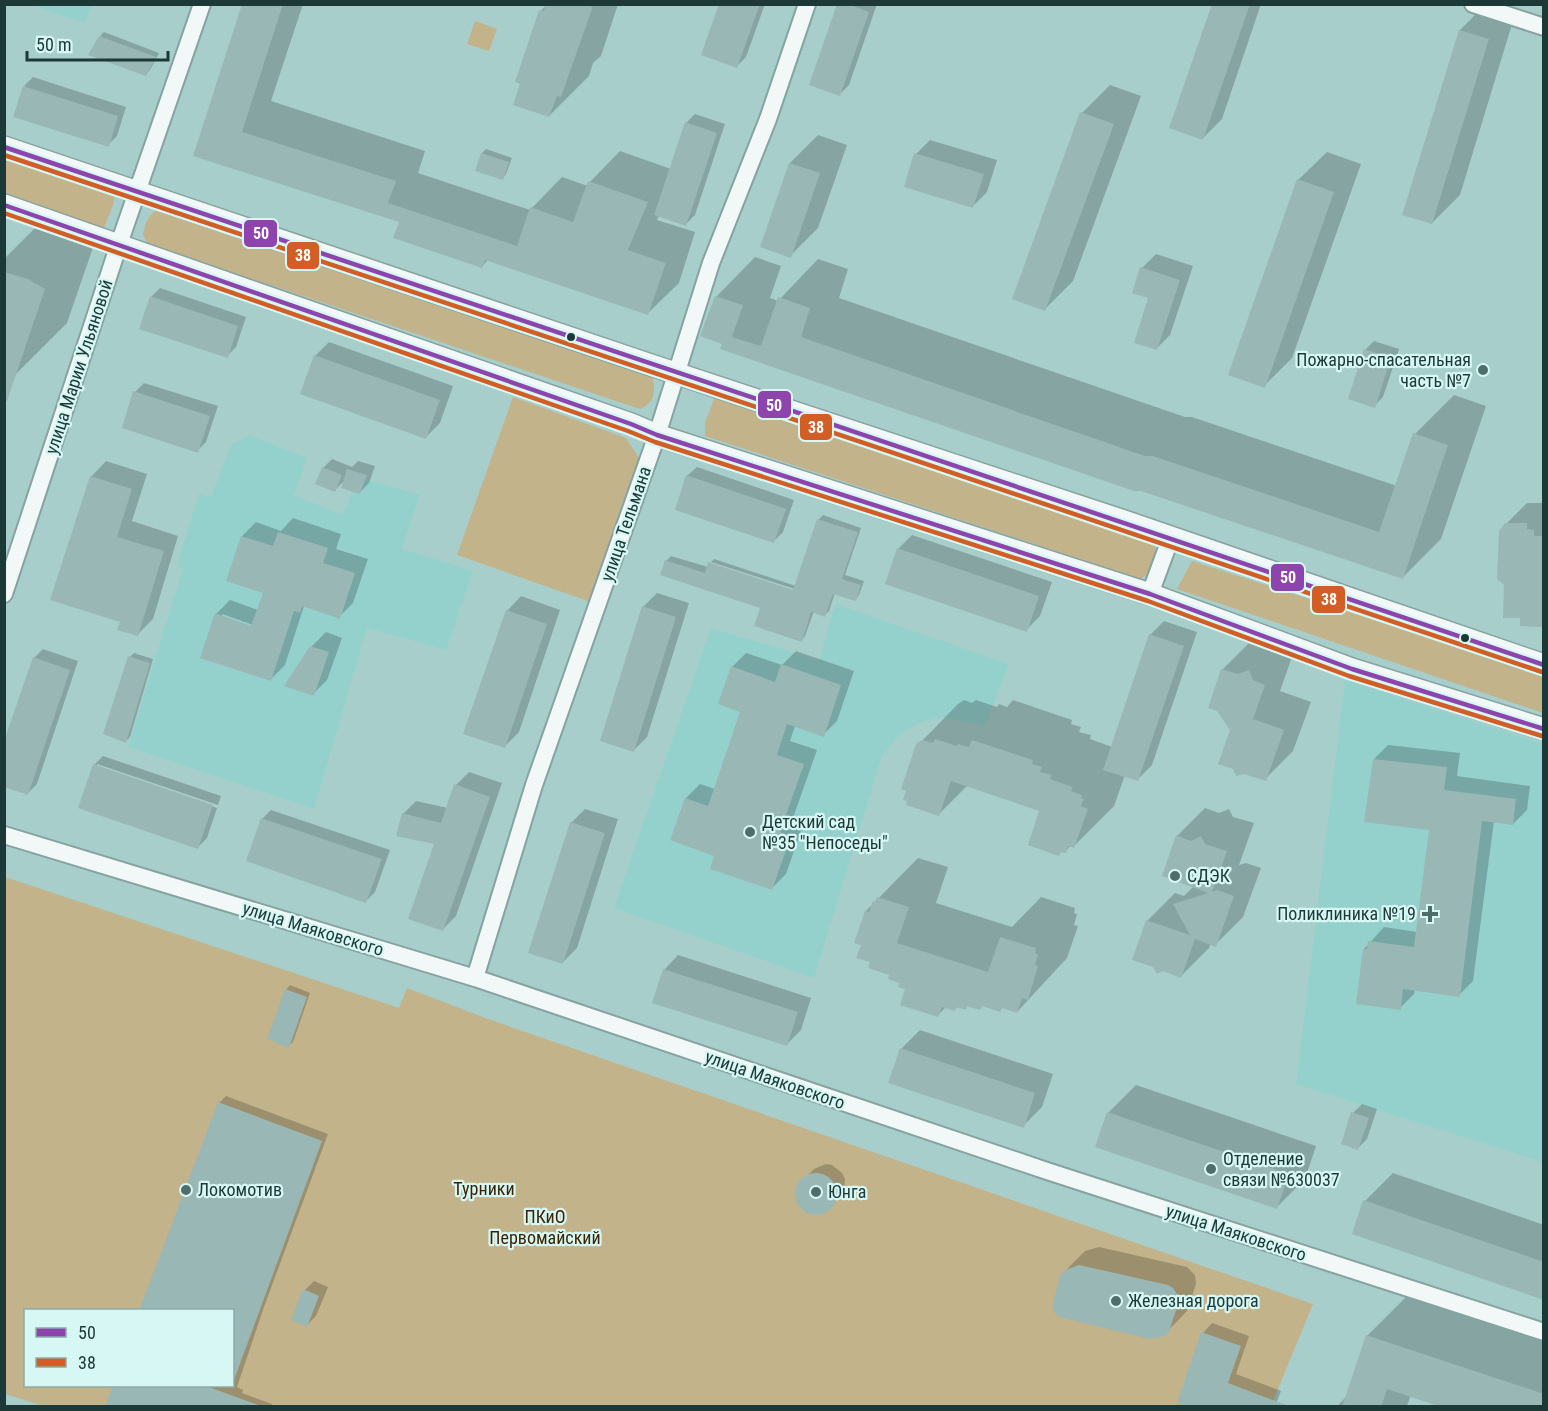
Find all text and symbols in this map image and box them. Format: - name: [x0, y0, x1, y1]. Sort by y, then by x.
- scale bar: [27, 24, 168, 62]
- text: 50 m: [36, 34, 71, 55]
- line badge: 50: [243, 219, 278, 248]
- text: 50: [253, 224, 269, 243]
- line badge: 38: [286, 241, 320, 270]
- text: 38: [295, 246, 311, 265]
- street label: улица Марии Ульяновой: [40, 277, 117, 457]
- unlabelled marker: [565, 331, 577, 343]
- place label: Пожарно-спасательная часть №7: [1296, 349, 1471, 391]
- marker: Пожарно-спасательная часть №7: [1476, 363, 1490, 377]
- line badge: 50: [757, 390, 792, 419]
- text: 50: [766, 396, 782, 415]
- line badge: 38: [799, 413, 833, 441]
- text: 38: [808, 418, 824, 437]
- street label: улица Тельмана: [596, 464, 655, 584]
- line badge: 50: [1270, 563, 1305, 592]
- text: 50: [1280, 568, 1296, 587]
- line badge: 38: [1311, 585, 1346, 614]
- text: 38: [1321, 590, 1337, 609]
- unlabelled marker: [1459, 632, 1471, 644]
- place label: Детский сад №35 "Непоседы": [762, 811, 888, 853]
- marker: Детский сад №35 "Непоседы": [743, 825, 757, 839]
- place label: СДЭК: [1187, 865, 1230, 886]
- marker: СДЭК: [1168, 869, 1182, 883]
- street label: улица Маяковского: [240, 897, 386, 960]
- place label: Поликлиника №19: [1277, 903, 1416, 924]
- marker: Поликлиника №19: [1421, 905, 1439, 923]
- street label: улица Маяковского: [702, 1046, 848, 1113]
- place label: Отделение связи №630037: [1223, 1148, 1340, 1190]
- marker: Отделение связи №630037: [1204, 1162, 1218, 1176]
- park label: Турники: [453, 1178, 515, 1199]
- place label: Локомотив: [198, 1179, 282, 1200]
- place label: Юнга: [828, 1181, 866, 1202]
- marker: Локомотив: [179, 1183, 193, 1197]
- marker: Юнга: [809, 1185, 823, 1199]
- street label: улица Маяковского: [1163, 1200, 1309, 1265]
- park label: ПКиО Первомайский: [489, 1206, 601, 1248]
- place label: Железная дорога: [1128, 1290, 1259, 1311]
- marker: Железная дорога: [1109, 1294, 1123, 1308]
- legend: [24, 1309, 234, 1387]
- text: 50: [78, 1322, 96, 1343]
- text: 38: [78, 1352, 96, 1373]

